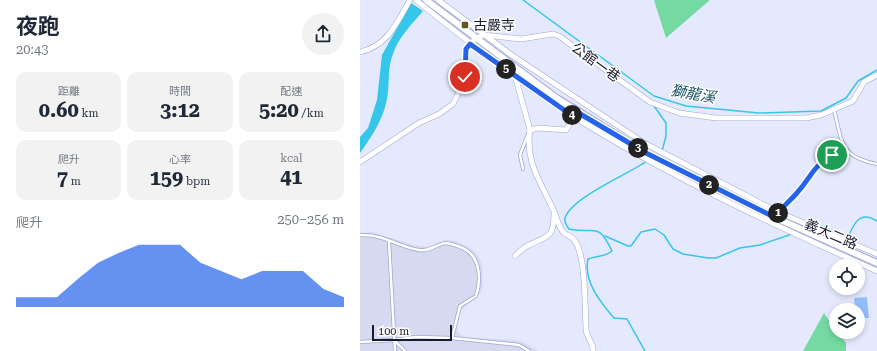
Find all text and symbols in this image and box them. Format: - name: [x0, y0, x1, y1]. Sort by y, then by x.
- button: share: [302, 13, 344, 55]
- text: 夜跑: [16, 14, 60, 39]
- place label: 古嚴寺: [473, 17, 515, 33]
- marker: 古嚴寺: [460, 20, 470, 30]
- street label: 公館一巷: [569, 39, 623, 85]
- text: 20:43: [16, 42, 48, 57]
- pin: 5: [496, 59, 516, 79]
- pin: [448, 60, 482, 94]
- text: 5: [503, 62, 509, 75]
- icon: check: [454, 66, 476, 88]
- water label: 獅龍溪: [669, 81, 719, 107]
- text: 距離: [58, 85, 80, 98]
- text: 時間: [169, 85, 191, 98]
- text: 配速: [280, 85, 302, 98]
- text: 0.60: [39, 98, 79, 122]
- text: 3:12: [160, 98, 200, 122]
- text: 5:20: [259, 98, 299, 122]
- pin: 4: [562, 105, 582, 125]
- text: km: [79, 107, 99, 120]
- text: /km: [299, 107, 324, 120]
- text: 4: [569, 108, 575, 121]
- pin: 3: [628, 138, 648, 158]
- pin: [815, 138, 849, 172]
- text: 3: [635, 141, 641, 154]
- icon: arrive: [821, 144, 843, 166]
- text: kcal: [280, 152, 302, 165]
- text: 爬升: [58, 153, 80, 166]
- text: 心率: [169, 153, 191, 166]
- text: 41: [280, 165, 303, 189]
- text: 7: [57, 166, 68, 190]
- text: 159: [150, 166, 183, 190]
- text: m: [68, 175, 81, 188]
- text: bpm: [183, 175, 210, 188]
- pin: 2: [699, 175, 719, 195]
- text: 2: [706, 178, 712, 191]
- pin: 1: [768, 203, 788, 223]
- text: 1: [775, 206, 781, 219]
- text: 250–256 m: [277, 212, 344, 227]
- text: 爬升: [16, 215, 42, 230]
- street label: 義大二路: [802, 216, 860, 252]
- map controls: [829, 259, 865, 339]
- button: locate: [829, 259, 865, 295]
- button: layers: [829, 303, 865, 339]
- scale bar: [372, 323, 452, 342]
- text: 100 m: [378, 325, 409, 338]

